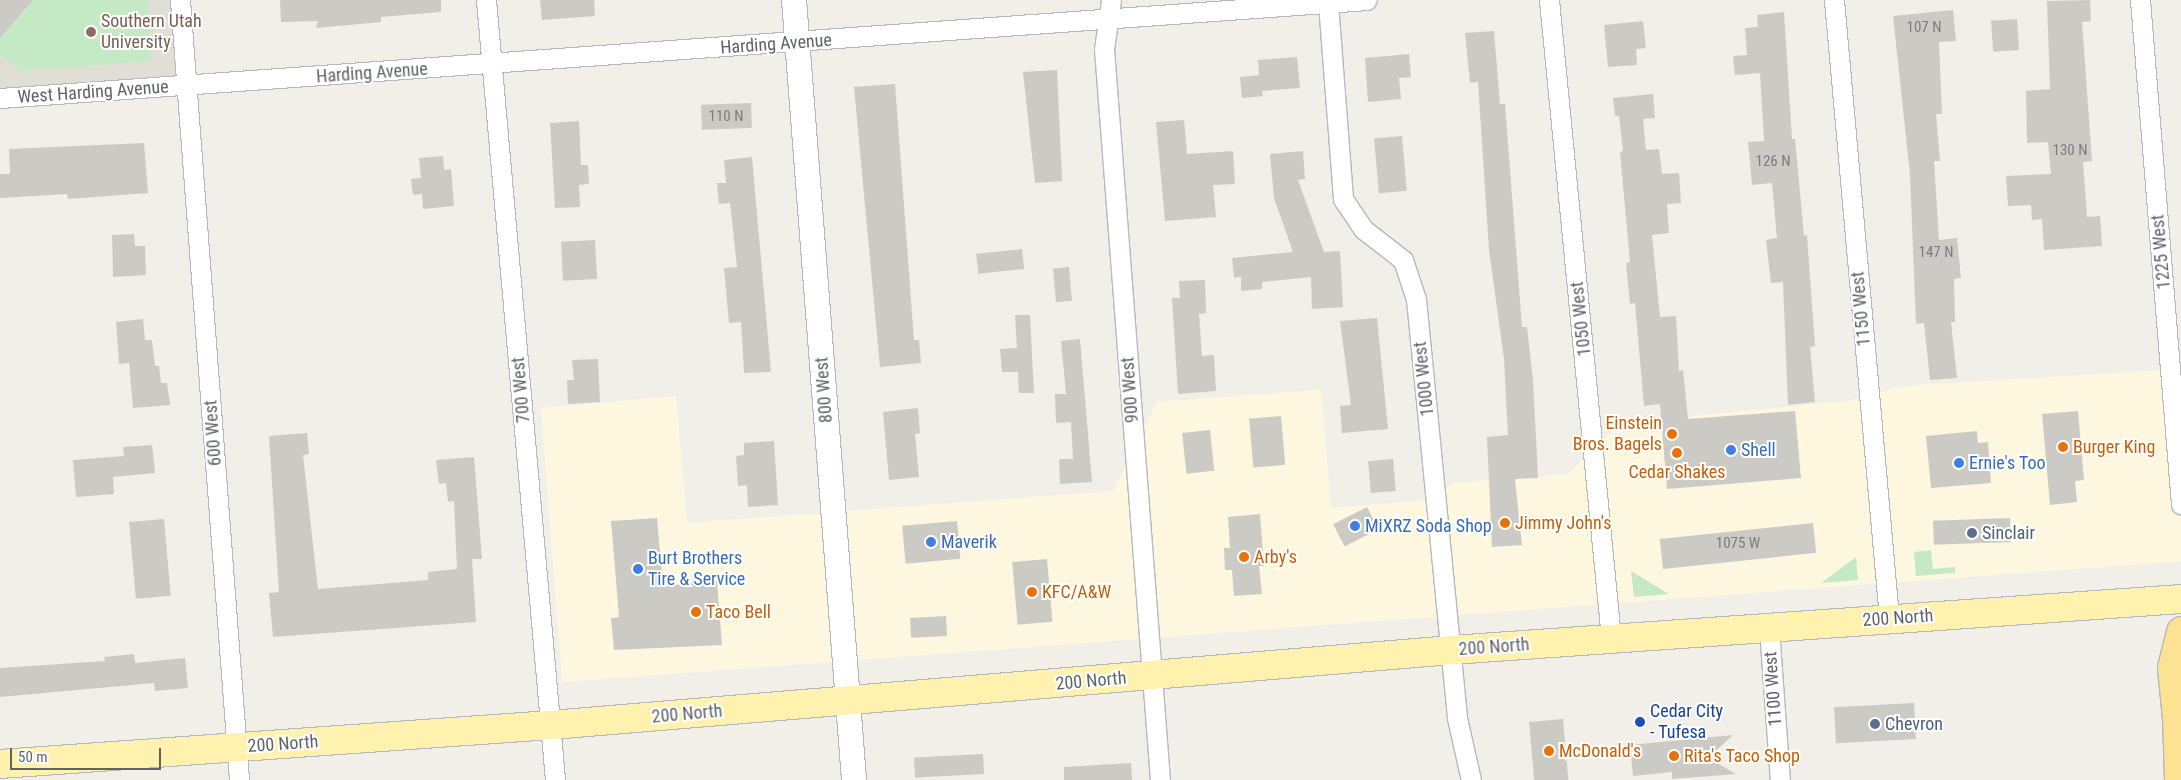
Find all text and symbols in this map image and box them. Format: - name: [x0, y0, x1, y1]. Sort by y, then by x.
- place label: Southern Utah University: [101, 11, 202, 54]
- house number: 107 N: [1907, 19, 1941, 37]
- marker: Southern Utah University: [85, 26, 97, 38]
- street label: Harding Avenue: [720, 29, 832, 59]
- street label: Harding Avenue: [316, 58, 428, 88]
- street label: West Harding Avenue: [17, 76, 169, 108]
- house number: 110 N: [709, 108, 743, 126]
- house number: 130 N: [2053, 142, 2087, 160]
- house number: 126 N: [1756, 153, 1790, 171]
- street label: 1225 West: [2147, 214, 2175, 290]
- house number: 147 N: [1919, 244, 1953, 262]
- street label: 1150 West: [1847, 271, 1875, 347]
- street label: 1050 West: [1566, 281, 1596, 357]
- street label: 1000 West: [1409, 341, 1439, 417]
- street label: 700 West: [507, 356, 535, 424]
- street label: 800 West: [811, 356, 837, 424]
- street label: 900 West: [1117, 356, 1143, 424]
- street label: 600 West: [200, 399, 226, 467]
- place label: Einstein Bros. Bagels: [1573, 413, 1662, 456]
- marker: Einstein Bros. Bagels: [1666, 428, 1678, 440]
- place label: Burger King: [2073, 436, 2155, 458]
- place label: Shell: [1741, 439, 1776, 461]
- marker: Burger King: [2057, 441, 2069, 453]
- marker: Shell: [1725, 444, 1737, 456]
- marker: Cedar Shakes: [1671, 447, 1683, 459]
- place label: Ernie's Too: [1969, 452, 2046, 474]
- marker: Ernie's Too: [1953, 457, 1965, 469]
- place label: Cedar Shakes: [1628, 461, 1726, 483]
- place label: Jimmy John's: [1515, 512, 1611, 534]
- place label: MiXRZ Soda Shop: [1365, 515, 1492, 537]
- marker: Jimmy John's: [1499, 517, 1511, 529]
- marker: MiXRZ Soda Shop: [1349, 520, 1361, 532]
- place label: Sinclair: [1982, 522, 2035, 544]
- marker: Sinclair: [1966, 527, 1978, 539]
- place label: Maverik: [941, 531, 997, 553]
- house number: 1075 W: [1716, 535, 1760, 553]
- marker: Maverik: [925, 536, 937, 548]
- place label: Arby's: [1254, 546, 1297, 568]
- place label: Burt Brothers Tire & Service: [648, 548, 745, 590]
- marker: Arby's: [1238, 551, 1250, 563]
- marker: Burt Brothers Tire & Service: [632, 563, 644, 575]
- place label: KFC/A&W: [1042, 581, 1111, 603]
- marker: KFC/A&W: [1026, 586, 1038, 598]
- place label: Taco Bell: [706, 601, 771, 623]
- street label: 200 North: [1862, 605, 1934, 631]
- marker: Taco Bell: [690, 606, 702, 618]
- street label: 200 North: [1458, 634, 1530, 660]
- street label: 1100 West: [1760, 651, 1786, 727]
- street label: 200 North: [1055, 667, 1127, 695]
- street label: 200 North: [651, 700, 723, 728]
- place label: Cedar City - Tufesa: [1650, 701, 1723, 744]
- place label: Chevron: [1885, 713, 1943, 735]
- marker: Cedar City - Tufesa: [1634, 716, 1646, 728]
- marker: Chevron: [1869, 718, 1881, 730]
- street label: 200 North: [247, 731, 319, 757]
- scale bar: [12, 738, 164, 770]
- place label: McDonald's: [1559, 740, 1641, 762]
- marker: McDonald's: [1543, 745, 1555, 757]
- place label: Rita's Taco Shop: [1684, 745, 1800, 767]
- text: 50 m: [18, 748, 48, 766]
- marker: Rita's Taco Shop: [1668, 750, 1680, 762]

